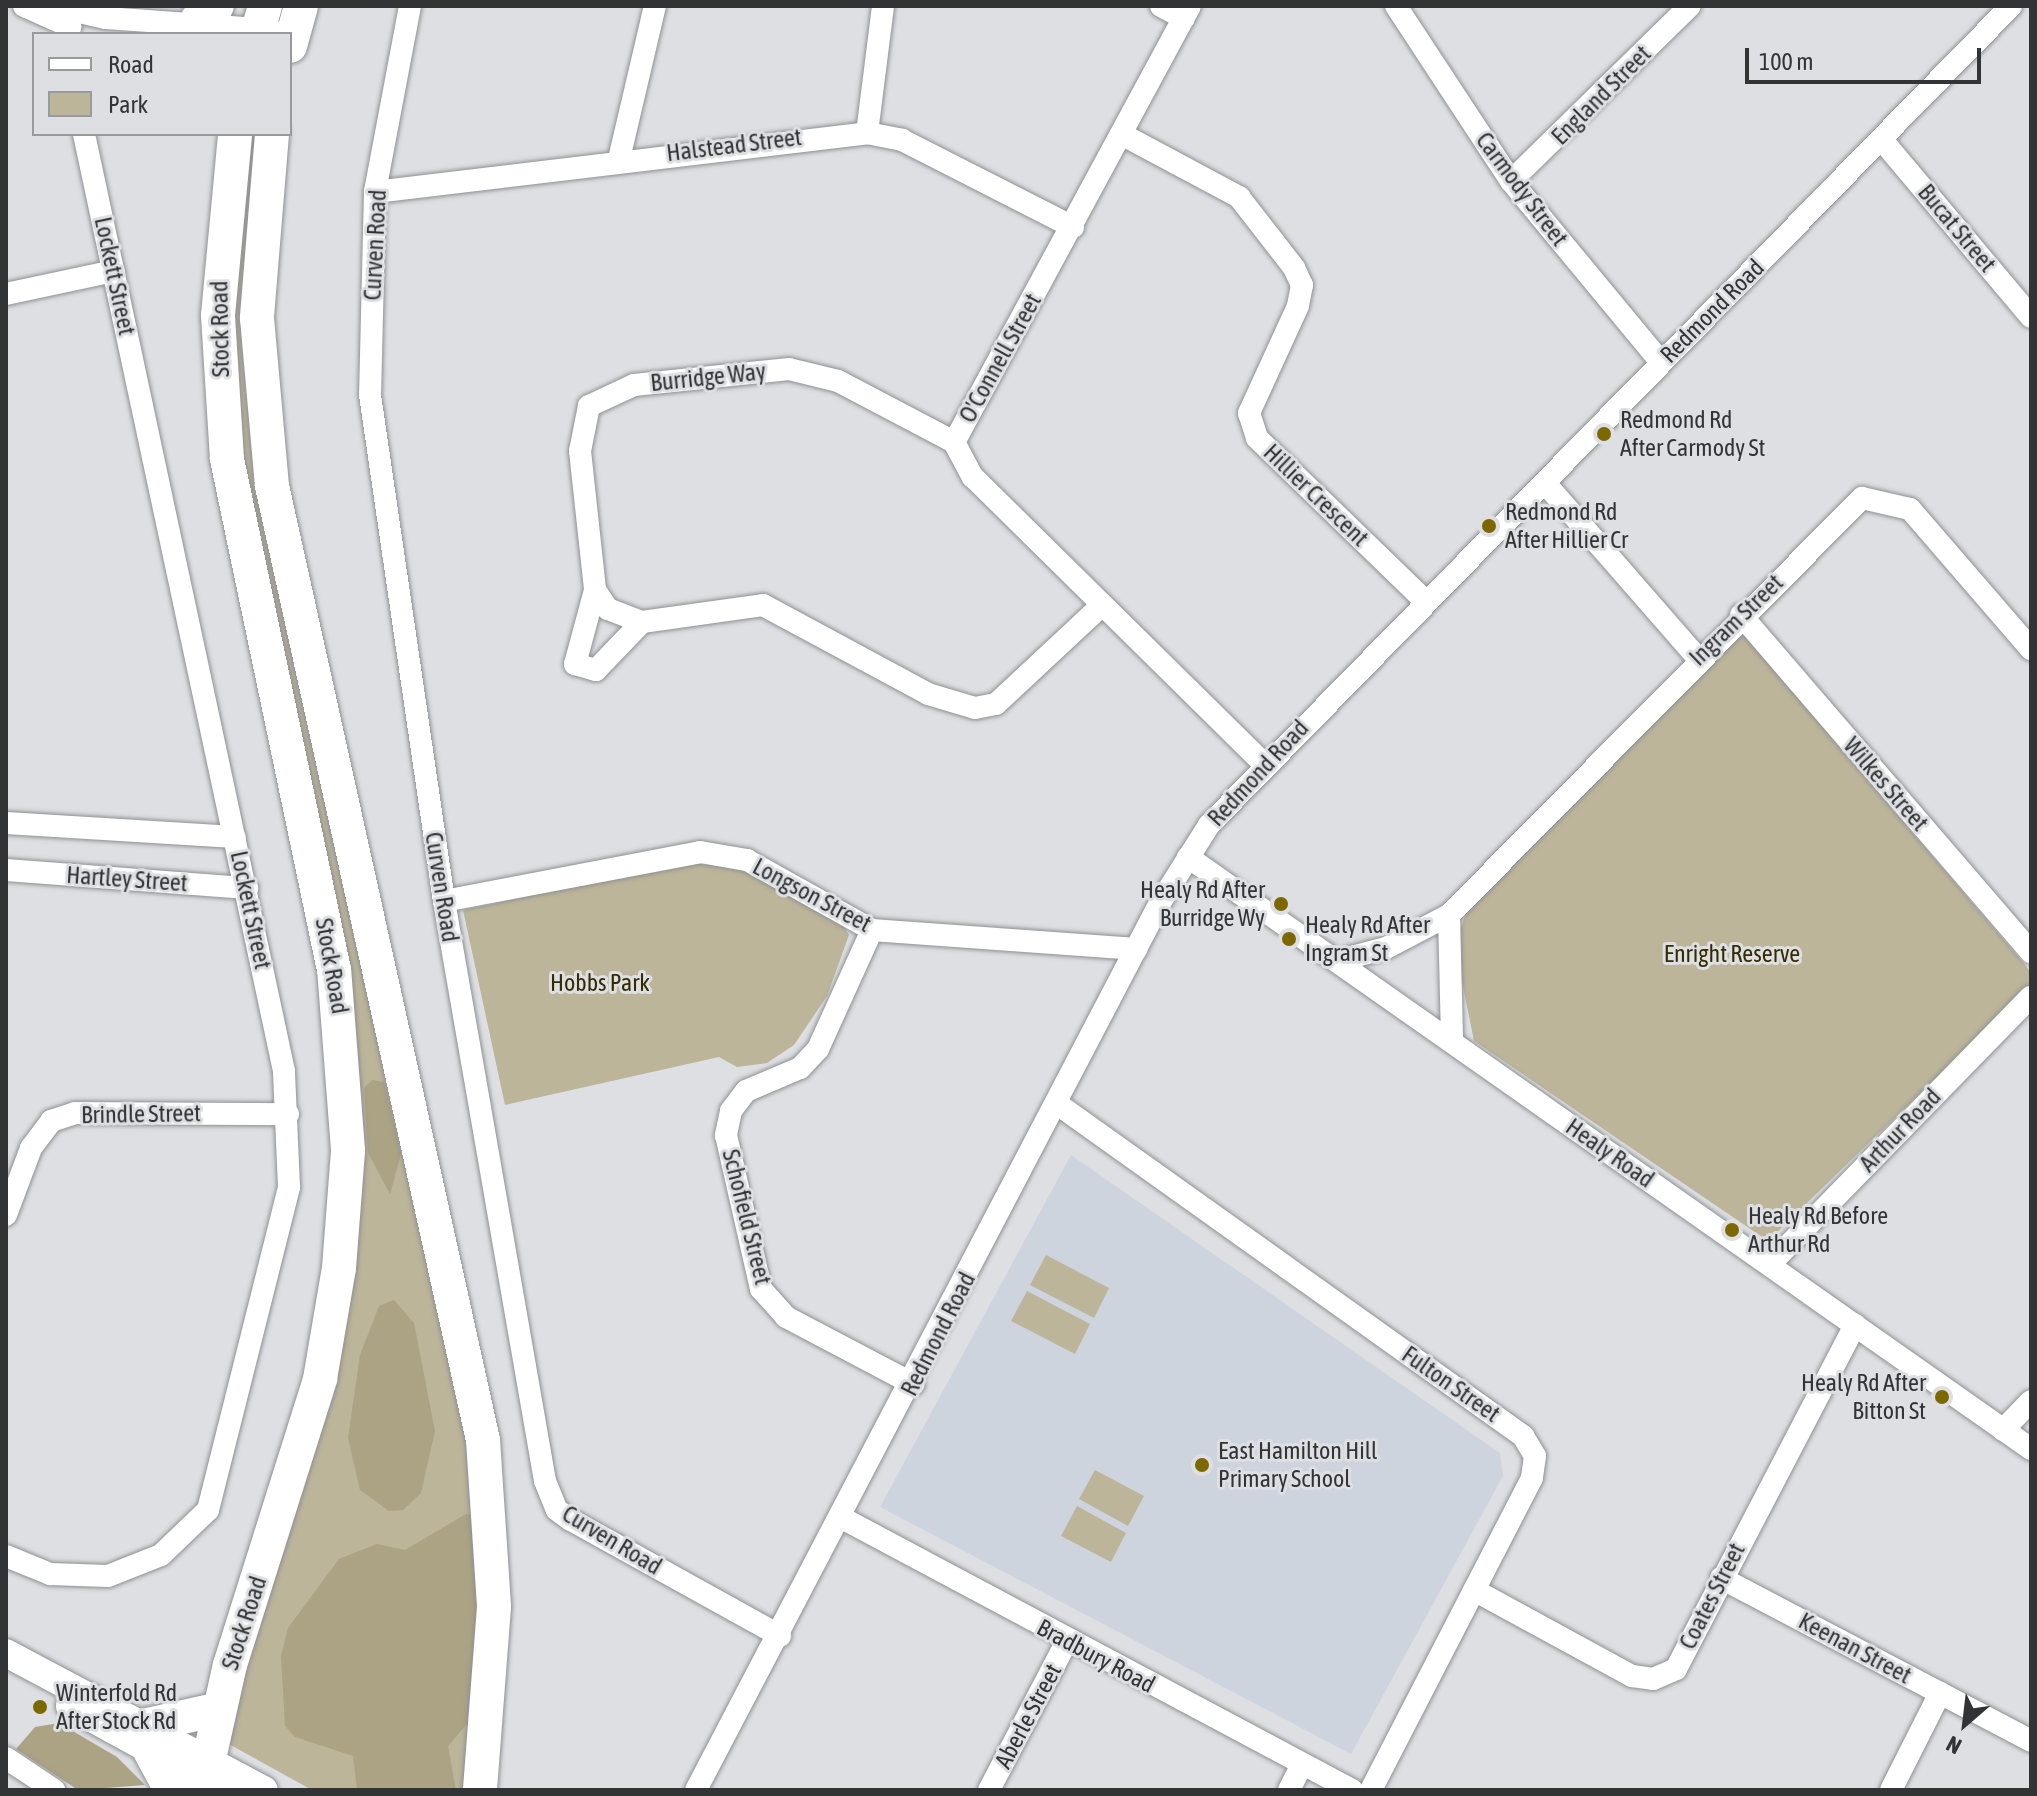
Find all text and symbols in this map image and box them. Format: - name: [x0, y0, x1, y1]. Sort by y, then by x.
- legend: [32, 32, 292, 136]
- scale bar: [1749, 32, 1985, 82]
- street label: England Street: [1545, 39, 1657, 151]
- text: 100 m: [1759, 48, 1813, 75]
- text: Road: [108, 51, 154, 78]
- text: Park: [108, 91, 148, 118]
- street label: Halstead Street: [665, 122, 803, 168]
- street label: Carmody Street: [1470, 127, 1574, 251]
- street label: Bucat Street: [1912, 178, 2002, 278]
- street label: Curven Road: [358, 189, 392, 301]
- street label: Lockett Street: [88, 214, 142, 338]
- street label: Redmond Road: [1654, 253, 1770, 369]
- street label: Stock Road: [205, 280, 235, 378]
- street label: O'Connell Street: [953, 289, 1047, 427]
- street label: Burridge Way: [649, 357, 767, 397]
- place label: Redmond Rd After Carmody St: [1620, 406, 1765, 462]
- marker: Redmond Rd After Carmody St: [1595, 425, 1613, 443]
- street label: Hillier Crescent: [1258, 438, 1374, 552]
- place label: Redmond Rd After Hillier Cr: [1505, 498, 1628, 554]
- marker: Redmond Rd After Hillier Cr: [1480, 517, 1498, 535]
- street label: Ingram Street: [1683, 568, 1789, 672]
- street label: Redmond Road: [1201, 714, 1315, 832]
- street label: Wilkes Street: [1838, 731, 1934, 837]
- street label: Curven Road: [419, 830, 465, 944]
- street label: Lockett Street: [224, 848, 278, 972]
- street label: Longson Street: [748, 852, 876, 938]
- street label: Hartley Street: [65, 860, 189, 898]
- place label: Healy Rd After Burridge Wy: [1140, 876, 1265, 932]
- marker: Healy Rd After Burridge Wy: [1272, 895, 1290, 913]
- place label: Healy Rd After Ingram St: [1305, 911, 1430, 967]
- street label: Stock Road: [309, 916, 355, 1016]
- marker: Healy Rd After Ingram St: [1280, 930, 1298, 948]
- park label: Enright Reserve: [1664, 940, 1800, 968]
- park label: Hobbs Park: [550, 969, 650, 997]
- street label: Arthur Road: [1853, 1082, 1947, 1178]
- street label: Brindle Street: [81, 1099, 201, 1129]
- street label: Healy Road: [1560, 1112, 1660, 1194]
- street label: Schofield Street: [716, 1146, 778, 1288]
- place label: Healy Rd Before Arthur Rd: [1748, 1202, 1888, 1258]
- marker: Healy Rd Before Arthur Rd: [1723, 1221, 1741, 1239]
- street label: Redmond Road: [895, 1267, 981, 1401]
- street label: Fulton Street: [1396, 1340, 1506, 1428]
- place label: Healy Rd After Bitton St: [1801, 1369, 1926, 1425]
- marker: Healy Rd After Bitton St: [1933, 1388, 1951, 1406]
- place label: East Hamilton Hill Primary School: [1218, 1437, 1377, 1493]
- marker: East Hamilton Hill Primary School: [1193, 1456, 1211, 1474]
- street label: Curven Road: [557, 1499, 667, 1581]
- street label: Coates Street: [1673, 1538, 1751, 1654]
- street label: Stock Road: [215, 1573, 273, 1673]
- street label: Keenan Street: [1794, 1606, 1916, 1690]
- street label: Bradbury Road: [1032, 1613, 1160, 1699]
- street label: Aberle Street: [989, 1659, 1067, 1773]
- place label: Winterfold Rd After Stock Rd: [56, 1679, 177, 1735]
- north arrow: [1925, 1684, 2005, 1764]
- marker: Winterfold Rd After Stock Rd: [31, 1698, 49, 1716]
- text: N: [1942, 1731, 1966, 1760]

